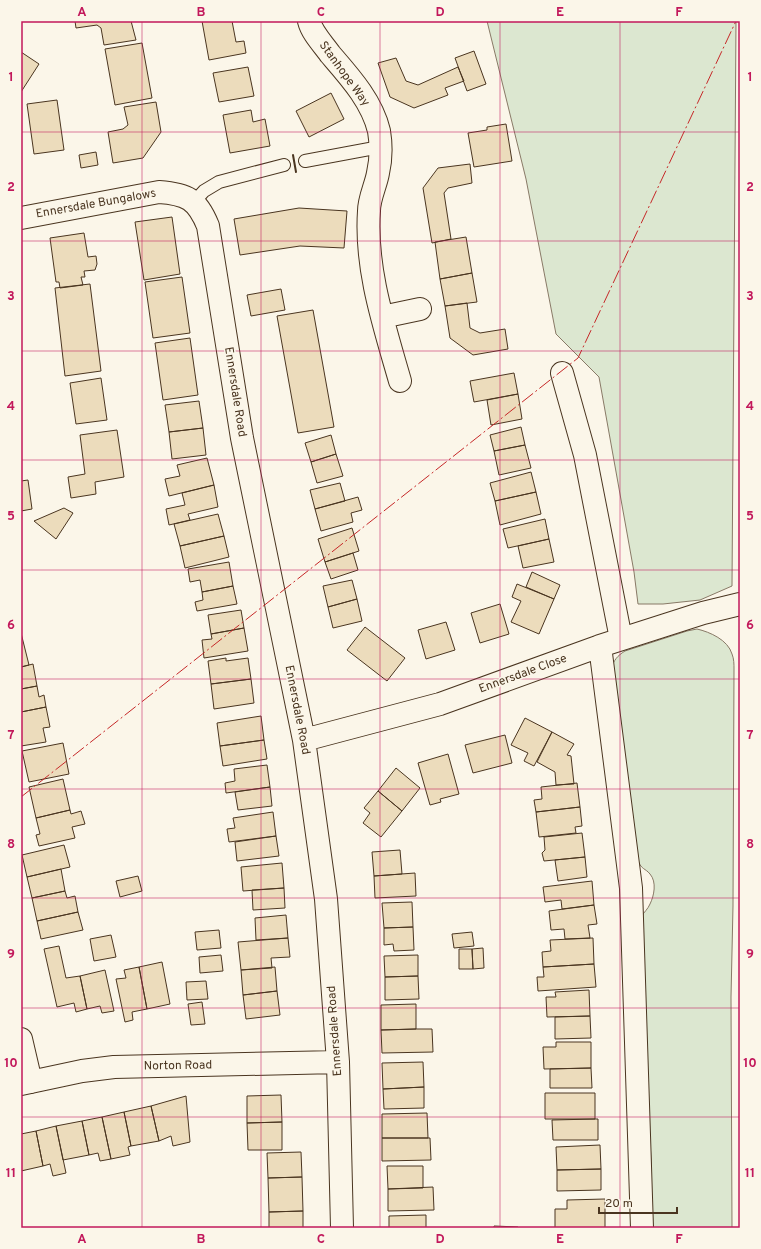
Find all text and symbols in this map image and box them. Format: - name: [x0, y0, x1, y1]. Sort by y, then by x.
- text: A: [77, 5, 87, 21]
- text: B: [197, 5, 206, 21]
- text: C: [317, 5, 325, 21]
- text: D: [435, 5, 445, 21]
- text: E: [556, 5, 564, 21]
- text: F: [675, 5, 683, 21]
- street label: Stanhope Way: [315, 38, 373, 110]
- text: 1: [8, 70, 14, 86]
- text: 1: [747, 70, 753, 86]
- text: 2: [7, 180, 15, 196]
- text: 2: [746, 180, 754, 196]
- street label: Ennersdale Bungalows: [35, 186, 157, 222]
- text: 3: [7, 289, 15, 305]
- text: 3: [746, 289, 754, 305]
- street label: Ennersdale Road: [220, 346, 250, 438]
- text: 4: [7, 399, 15, 415]
- text: 4: [746, 399, 754, 415]
- text: 5: [7, 509, 15, 525]
- text: 5: [746, 509, 754, 525]
- text: 6: [7, 618, 15, 634]
- text: 6: [746, 618, 754, 634]
- street label: Ennersdale Close: [477, 651, 569, 697]
- street label: Ennersdale Road: [280, 664, 314, 756]
- text: 7: [8, 728, 15, 744]
- text: 7: [747, 728, 754, 744]
- text: 8: [7, 837, 15, 853]
- text: 8: [746, 837, 754, 853]
- text: 9: [7, 947, 15, 963]
- text: 9: [746, 947, 754, 963]
- street label: Ennersdale Road: [324, 985, 346, 1077]
- text: 10: [4, 1056, 18, 1072]
- text: 10: [743, 1056, 757, 1072]
- street label: Norton Road: [144, 1057, 212, 1075]
- text: 11: [6, 1166, 16, 1182]
- text: 11: [745, 1166, 755, 1182]
- scale bar: [599, 1189, 677, 1215]
- text: 20 m: [605, 1196, 633, 1212]
- text: A: [77, 1232, 87, 1248]
- text: B: [197, 1232, 206, 1248]
- text: C: [317, 1232, 325, 1248]
- text: D: [435, 1232, 445, 1248]
- text: E: [556, 1232, 564, 1248]
- text: F: [675, 1232, 683, 1248]

